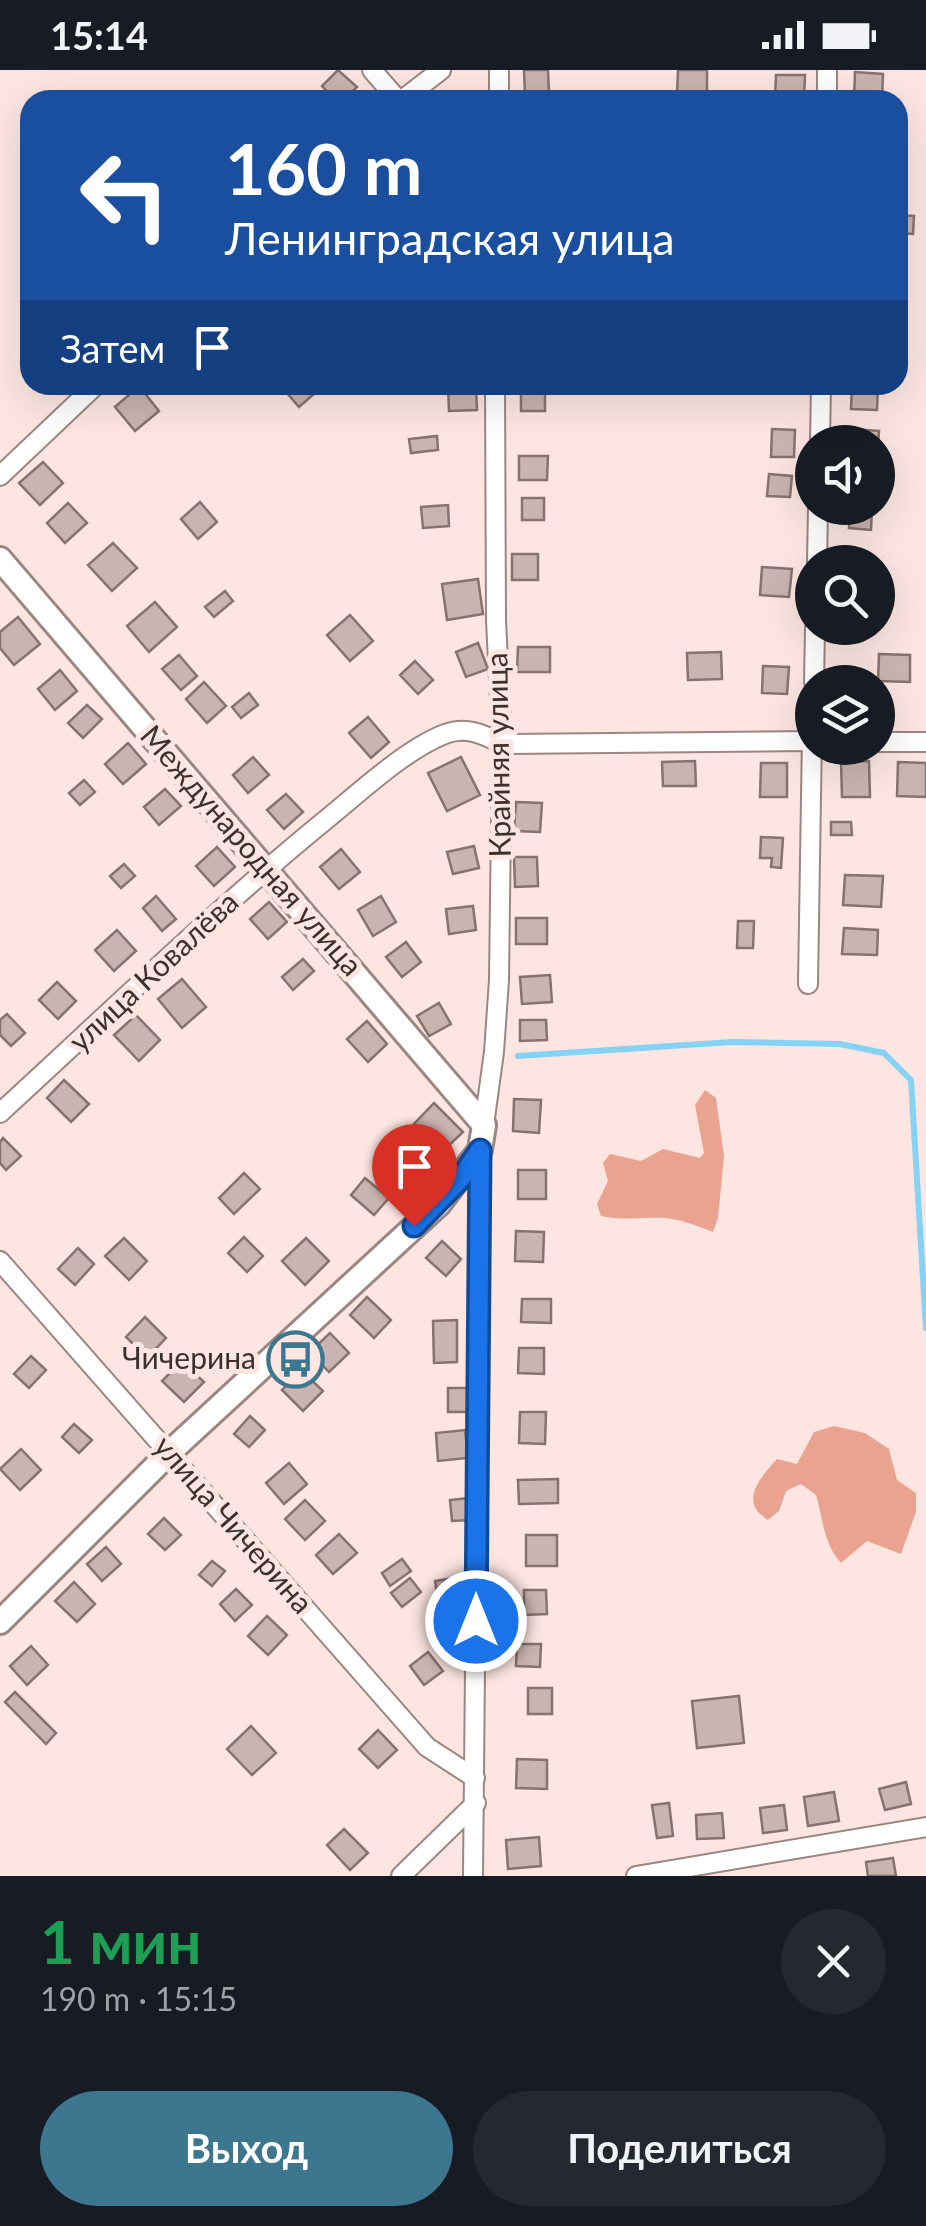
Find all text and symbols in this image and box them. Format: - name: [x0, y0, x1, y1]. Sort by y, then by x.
- text: 15:14: [50, 12, 148, 58]
- text: 160 m: [225, 126, 422, 210]
- icon: left: [60, 130, 190, 260]
- text: Ленинградская улица: [225, 211, 675, 265]
- icon: arrive: [185, 320, 240, 375]
- text: Затем: [60, 325, 165, 371]
- map controls: [795, 425, 895, 765]
- button: sound: [795, 425, 895, 525]
- button: search: [795, 545, 895, 645]
- street label: Крайняя улица: [477, 652, 517, 858]
- button: layers: [795, 665, 895, 765]
- street label: Международная улица: [134, 717, 371, 982]
- street label: улица Ковалёва: [60, 883, 245, 1058]
- pin: [372, 1124, 457, 1227]
- icon: arrive: [387, 1139, 442, 1194]
- bus stop icon: Чичерина: [265, 1329, 325, 1389]
- place label: Чичерина: [122, 1339, 256, 1375]
- street label: улица Чичерина: [148, 1427, 321, 1620]
- position arrow: [424, 1569, 528, 1673]
- text: 1 мин: [40, 1905, 202, 1977]
- button: close: [781, 1909, 886, 2014]
- text: 190 m · 15:15: [40, 1979, 237, 2018]
- button: Выход: [40, 2091, 453, 2206]
- button: Поделиться: [473, 2091, 886, 2206]

